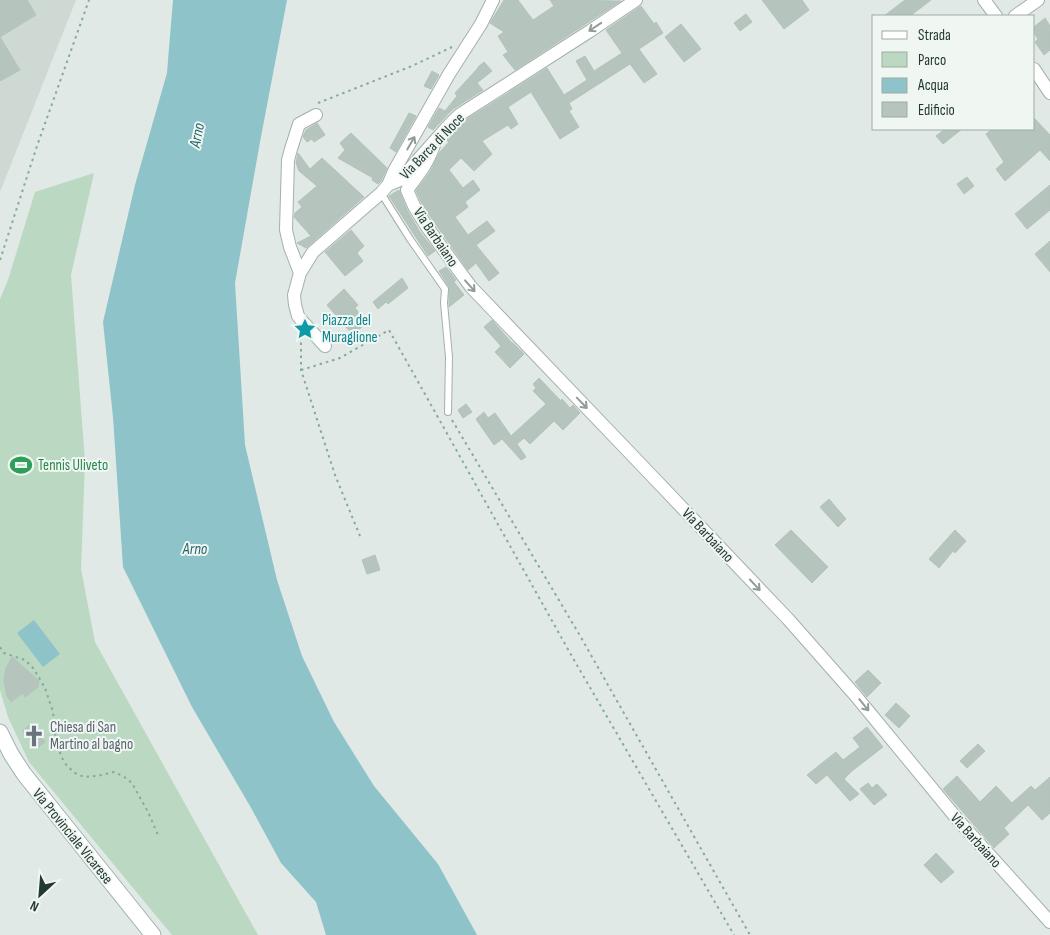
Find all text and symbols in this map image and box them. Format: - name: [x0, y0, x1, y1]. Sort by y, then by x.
- legend: [872, 15, 1035, 130]
- one-way arrow: [589, 22, 603, 32]
- text: Strada: [918, 26, 951, 45]
- text: Parco: [918, 51, 946, 70]
- text: Acqua: [917, 76, 949, 95]
- text: Edificio: [918, 101, 955, 120]
- street label: Via Barca di Noce: [396, 109, 469, 184]
- water label: Arno: [186, 121, 209, 150]
- one-way arrow: [407, 136, 417, 150]
- street label: Via Barbaiano: [409, 204, 462, 271]
- one-way arrow: [464, 280, 476, 293]
- place label: Piazza del Muraglione: [322, 311, 378, 347]
- place icon: Piazza del Muraglione: [292, 316, 318, 342]
- one-way arrow: [576, 397, 588, 409]
- sports icon: Tennis Uliveto: [8, 452, 34, 478]
- place label: Tennis Uliveto: [38, 456, 108, 475]
- street label: Via Barbaiano: [678, 504, 738, 567]
- water label: Arno: [182, 540, 208, 559]
- one-way arrow: [749, 578, 761, 591]
- one-way arrow: [858, 698, 869, 711]
- place label: Chiesa di San Martino al bagno: [50, 718, 133, 754]
- church icon: Chiesa di San Martino al bagno: [21, 723, 47, 749]
- street label: Via Provinciale Vicarese: [28, 785, 117, 888]
- street label: Via Barbaiano: [946, 809, 1005, 872]
- north arrow: [15, 870, 65, 920]
- text: N: [27, 897, 42, 916]

